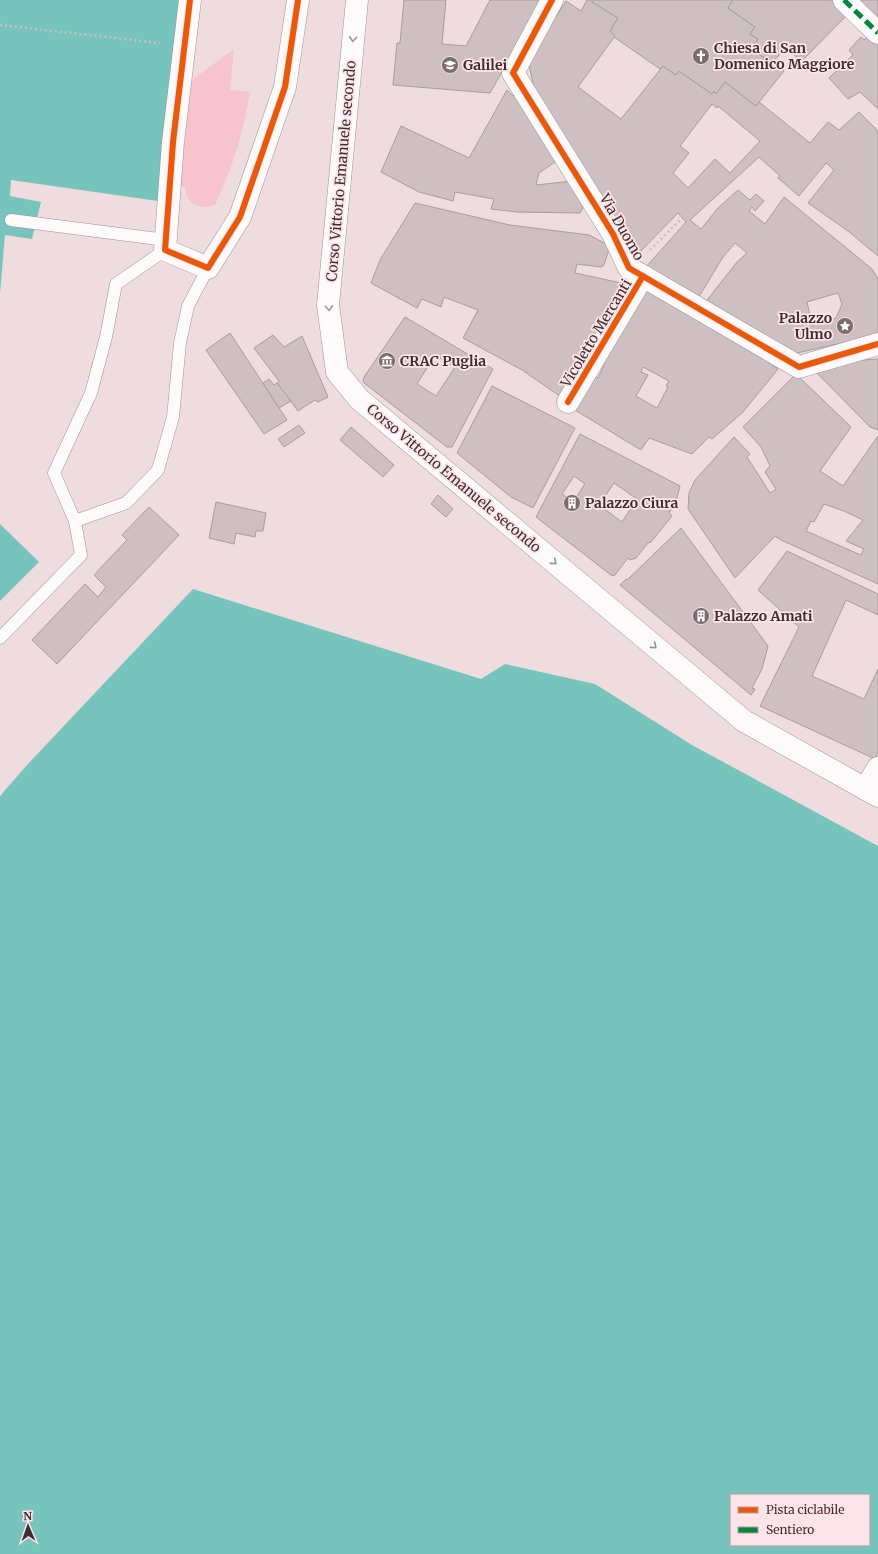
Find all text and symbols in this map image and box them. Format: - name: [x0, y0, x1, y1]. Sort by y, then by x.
- one-way arrow: [349, 36, 358, 42]
- place label: Chiesa di San Domenico Maggiore: [714, 39, 855, 73]
- church icon: Chiesa di San Domenico Maggiore: [691, 46, 711, 66]
- school or university icon: Galilei: [440, 55, 460, 75]
- place label: Galilei: [463, 56, 507, 74]
- street label: Corso Vittorio Emanuele secondo: [322, 60, 360, 282]
- street label: Via Duomo: [595, 190, 648, 264]
- street label: Vicoletto Mercanti: [556, 275, 636, 391]
- one-way arrow: [325, 305, 334, 311]
- place label: Palazzo Ulmo: [779, 309, 832, 343]
- place icon: Palazzo Ulmo: [835, 316, 855, 336]
- museum icon: CRAC Puglia: [377, 351, 397, 371]
- place label: CRAC Puglia: [400, 352, 486, 370]
- street label: Corso Vittorio Emanuele secondo: [363, 400, 545, 556]
- building icon: Palazzo Ciura: [562, 493, 582, 513]
- place label: Palazzo Ciura: [585, 494, 678, 512]
- one-way arrow: [549, 558, 557, 565]
- building icon: Palazzo Amati: [691, 606, 711, 626]
- place label: Palazzo Amati: [714, 607, 813, 625]
- one-way arrow: [649, 641, 656, 648]
- legend: [730, 1494, 870, 1546]
- text: Pista ciclabile: [766, 1502, 844, 1517]
- north arrow: [8, 1506, 48, 1546]
- text: N: [23, 1509, 33, 1523]
- text: Sentiero: [766, 1522, 814, 1537]

